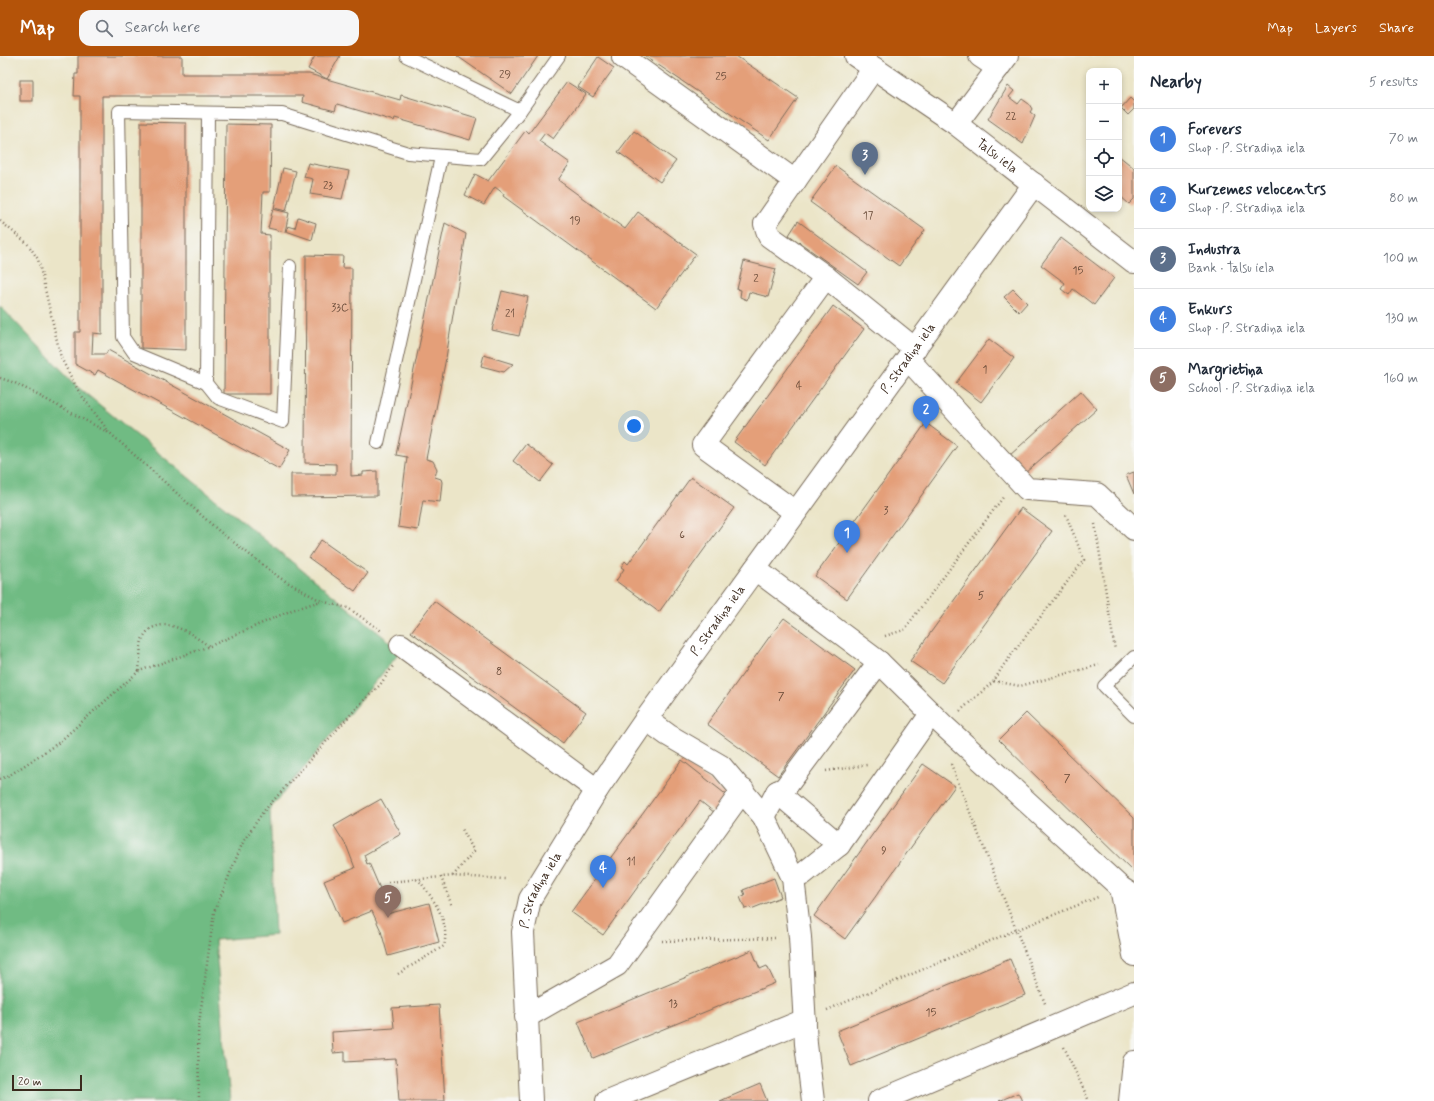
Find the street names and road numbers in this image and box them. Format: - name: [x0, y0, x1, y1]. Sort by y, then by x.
- street label: Talsu iela: [973, 135, 1021, 177]
- street label: P. Stradiņa iela: [876, 319, 939, 397]
- street label: P. Stradiņa iela: [686, 581, 749, 659]
- street label: P. Stradiņa iela: [516, 848, 566, 930]

